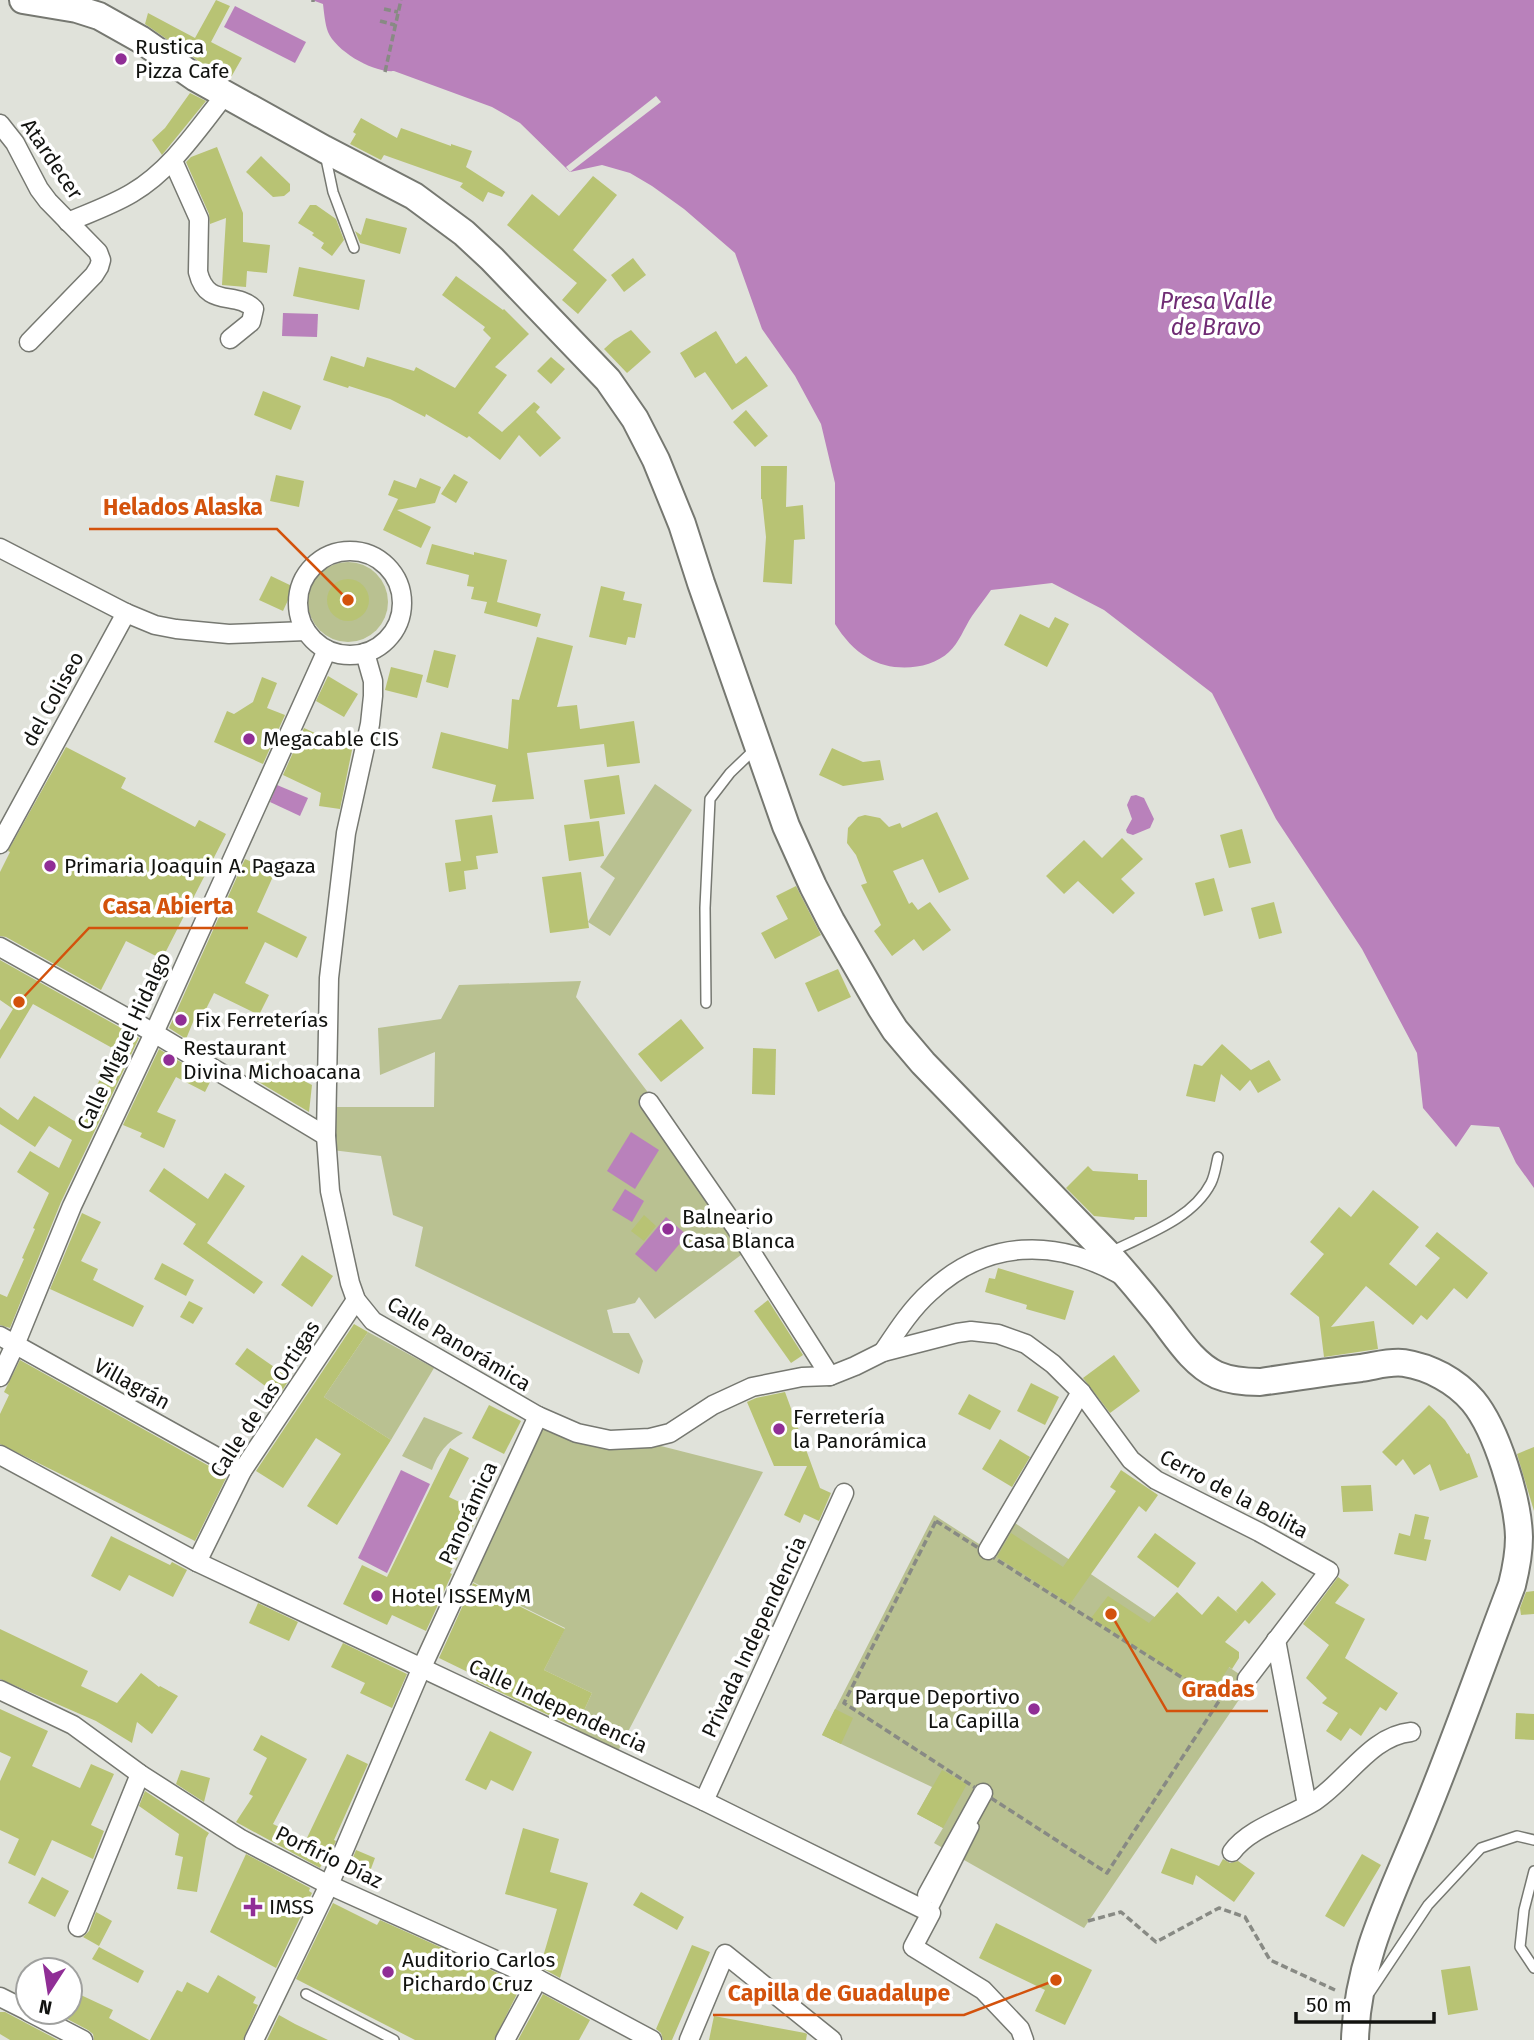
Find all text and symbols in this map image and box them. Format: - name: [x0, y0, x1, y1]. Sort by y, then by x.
- place label: Rustica Pizza Cafe: [135, 34, 229, 84]
- marker: Rustica Pizza Cafe: [113, 51, 129, 67]
- street label: Atardecer: [16, 114, 88, 204]
- water label: Presa Valle de Bravo: [1160, 287, 1272, 341]
- callout: Helados Alaska: [89, 485, 277, 529]
- text: Helados Alaska: [103, 493, 263, 521]
- street label: del Coliseo: [16, 647, 90, 751]
- place label: Megacable CIS: [263, 726, 399, 752]
- marker: Megacable CIS: [241, 731, 257, 747]
- place label: Primaria Joaquin A. Pagaza: [64, 853, 316, 879]
- marker: Primaria Joaquin A. Pagaza: [42, 858, 58, 874]
- callout: Casa Abierta: [89, 884, 248, 928]
- text: Casa Abierta: [102, 892, 234, 920]
- street label: Calle Miguel Hidalgo: [71, 948, 177, 1134]
- place label: Fix Ferreterías: [195, 1007, 328, 1033]
- marker: Fix Ferreterías: [173, 1012, 189, 1028]
- place label: Restaurant Divina Michoacana: [183, 1035, 361, 1085]
- marker: Restaurant Divina Michoacana: [161, 1052, 177, 1068]
- place label: Balneario Casa Blanca: [682, 1204, 795, 1254]
- marker: Balneario Casa Blanca: [660, 1221, 676, 1237]
- street label: Calle Panorámica: [382, 1291, 536, 1397]
- street label: Calle de las Ortigas: [205, 1315, 326, 1482]
- street label: Villagrán: [89, 1352, 175, 1416]
- place label: Ferretería la Panorámica: [793, 1404, 927, 1454]
- marker: Ferretería la Panorámica: [771, 1421, 787, 1437]
- street label: Cerro de la Bolita: [1155, 1444, 1313, 1544]
- street label: Panorámica: [433, 1457, 503, 1569]
- street label: Privada Independencia: [696, 1532, 812, 1742]
- place label: Hotel ISSEMyM: [391, 1583, 531, 1609]
- marker: Hotel ISSEMyM: [369, 1588, 385, 1604]
- street label: Calle Independencia: [464, 1653, 652, 1759]
- callout: Gradas: [1167, 1667, 1268, 1711]
- text: Gradas: [1181, 1675, 1255, 1703]
- place label: Parque Deportivo La Capilla: [854, 1684, 1020, 1734]
- marker: Parque Deportivo La Capilla: [1026, 1701, 1042, 1717]
- street label: Porfirio Díaz: [271, 1820, 387, 1894]
- place label: IMSS: [269, 1894, 314, 1920]
- marker: IMSS: [243, 1897, 263, 1917]
- place label: Auditorio Carlos Pichardo Cruz: [402, 1947, 556, 1997]
- north arrow: [14, 1956, 84, 2026]
- marker: Auditorio Carlos Pichardo Cruz: [380, 1964, 396, 1980]
- callout: Capilla de Guadalupe: [713, 1971, 964, 2015]
- text: Capilla de Guadalupe: [728, 1979, 951, 2007]
- scale bar: [1296, 1980, 1434, 2024]
- text: 50 m: [1306, 1992, 1352, 2018]
- text: N: [37, 1995, 54, 2020]

